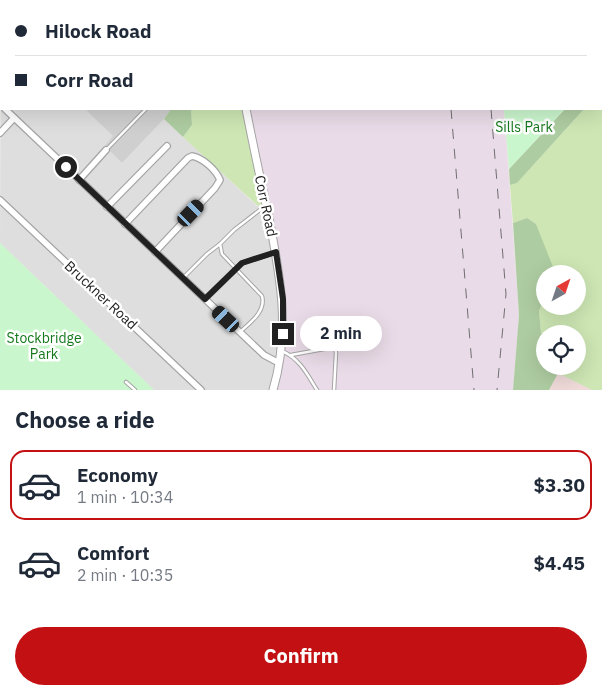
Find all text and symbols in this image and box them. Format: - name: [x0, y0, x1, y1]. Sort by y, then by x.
- text: Hilock Road: [45, 19, 152, 43]
- text: Corr Road: [45, 68, 134, 92]
- park label: Sills Park: [495, 118, 553, 136]
- route start: [55, 156, 77, 178]
- street label: Corr Road: [251, 174, 281, 238]
- car: [175, 197, 206, 229]
- street label: Bruckner Road: [61, 257, 141, 333]
- north arrow: [536, 265, 586, 315]
- map controls: [536, 265, 586, 375]
- car: [209, 303, 242, 335]
- callout: 2 min: [300, 316, 383, 352]
- route end: [272, 323, 294, 345]
- text: 2 min: [320, 323, 362, 343]
- button: locate: [536, 325, 586, 375]
- park label: Stockbridge Park: [6, 329, 82, 363]
- text: Choose a ride: [15, 405, 155, 434]
- icon: car: [17, 463, 62, 508]
- text: Economy: [77, 463, 158, 487]
- text: $3.30: [533, 473, 585, 497]
- text: 1 min · 10:34: [77, 487, 173, 507]
- icon: car: [17, 541, 62, 586]
- text: Comfort: [77, 541, 150, 565]
- text: $4.45: [533, 551, 585, 575]
- text: 2 min · 10:35: [77, 565, 173, 585]
- button: Confirm: [15, 627, 587, 685]

